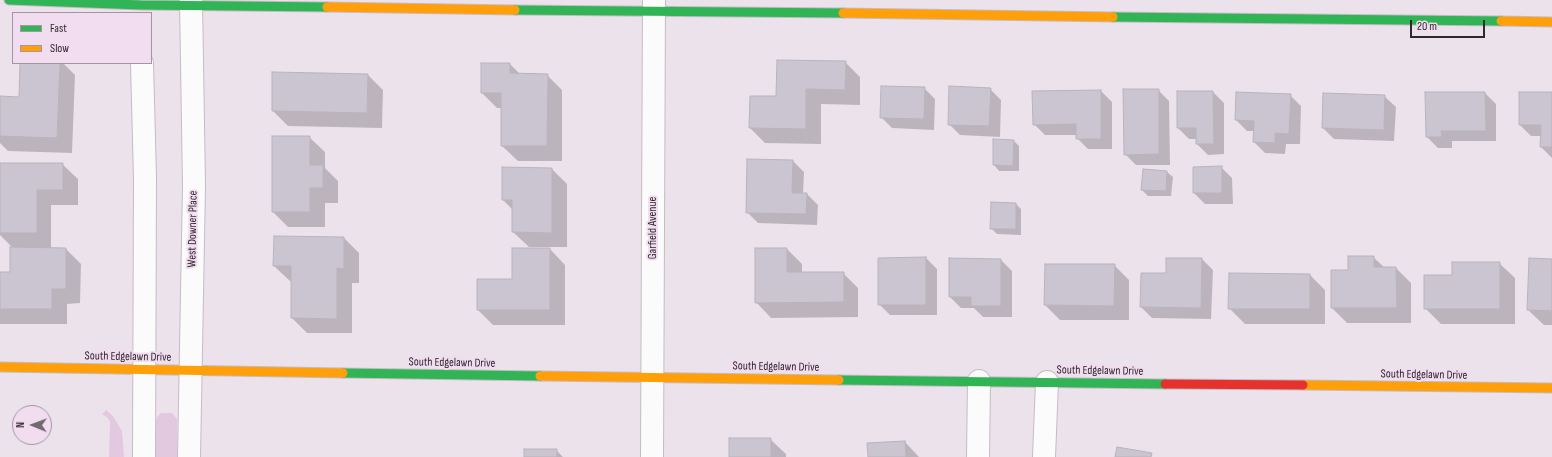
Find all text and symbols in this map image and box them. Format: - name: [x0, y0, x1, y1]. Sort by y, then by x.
- legend: [12, 12, 152, 64]
- scale bar: [1412, 12, 1487, 38]
- text: 20 m: [1417, 19, 1437, 34]
- text: Fast: [50, 21, 67, 36]
- text: Slow: [50, 41, 69, 56]
- street label: West Downer Place: [185, 191, 201, 267]
- street label: Garfield Avenue: [646, 197, 660, 259]
- street label: South Edgelawn Drive: [84, 349, 172, 365]
- street label: South Edgelawn Drive: [408, 355, 496, 371]
- street label: South Edgelawn Drive: [732, 359, 820, 375]
- street label: South Edgelawn Drive: [1056, 363, 1144, 379]
- street label: South Edgelawn Drive: [1380, 367, 1468, 383]
- north arrow: [12, 405, 52, 445]
- text: N: [14, 422, 27, 428]

